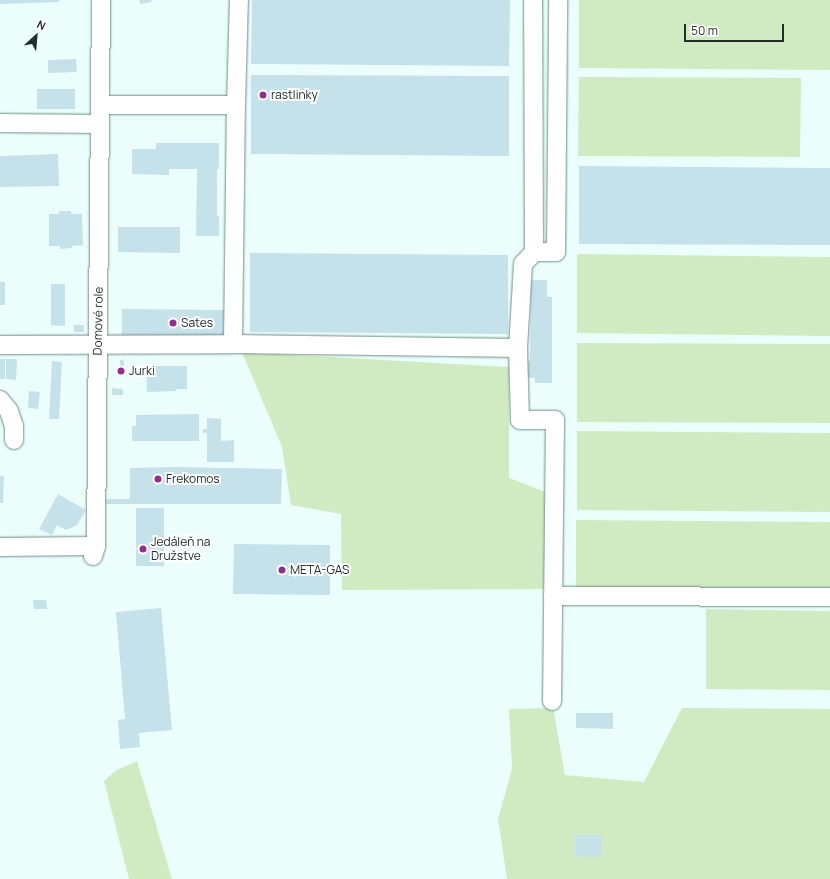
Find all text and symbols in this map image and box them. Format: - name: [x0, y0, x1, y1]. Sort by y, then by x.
- north arrow: [16, 16, 56, 56]
- text: N: [35, 16, 48, 33]
- scale bar: [686, 16, 786, 42]
- text: 50 m: [691, 22, 718, 39]
- place label: rastlinky: [271, 88, 318, 102]
- marker: rastlinky: [258, 90, 268, 100]
- street label: Domové role: [90, 286, 106, 356]
- place label: Sates: [181, 316, 213, 330]
- marker: Sates: [168, 318, 178, 328]
- place label: Jurki: [129, 364, 155, 378]
- marker: Jurki: [116, 366, 126, 376]
- place label: Frekomos: [166, 472, 220, 486]
- marker: Frekomos: [153, 474, 163, 484]
- place label: Jedáleň na Družstve: [151, 535, 210, 563]
- marker: Jedáleň na Družstve: [138, 544, 148, 554]
- place label: META-GAS: [290, 563, 349, 577]
- marker: META-GAS: [277, 565, 287, 575]

